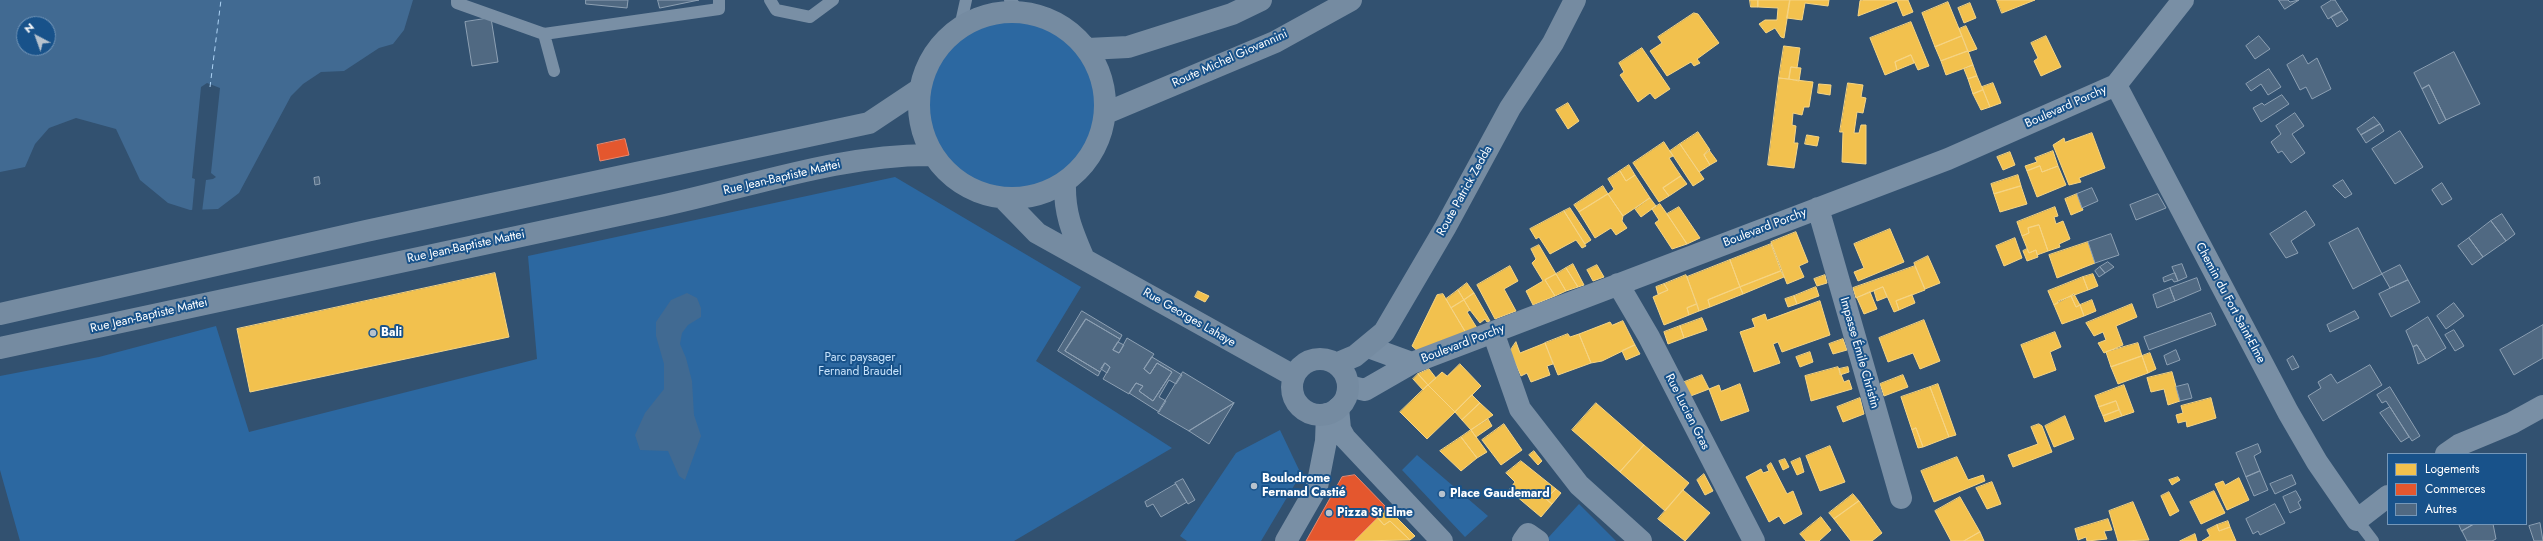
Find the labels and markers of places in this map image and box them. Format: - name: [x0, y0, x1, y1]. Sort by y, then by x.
- place label: Bali: [381, 326, 402, 340]
- marker: Bali: [368, 328, 378, 338]
- place label: Boulodrome Fernand Castié: [1262, 472, 1346, 500]
- marker: Boulodrome Fernand Castié: [1249, 481, 1259, 491]
- place label: Place Gaudemard: [1450, 487, 1550, 501]
- marker: Place Gaudemard: [1437, 489, 1447, 499]
- place label: Pizza St Elme: [1337, 506, 1413, 520]
- marker: Pizza St Elme: [1324, 508, 1334, 518]

